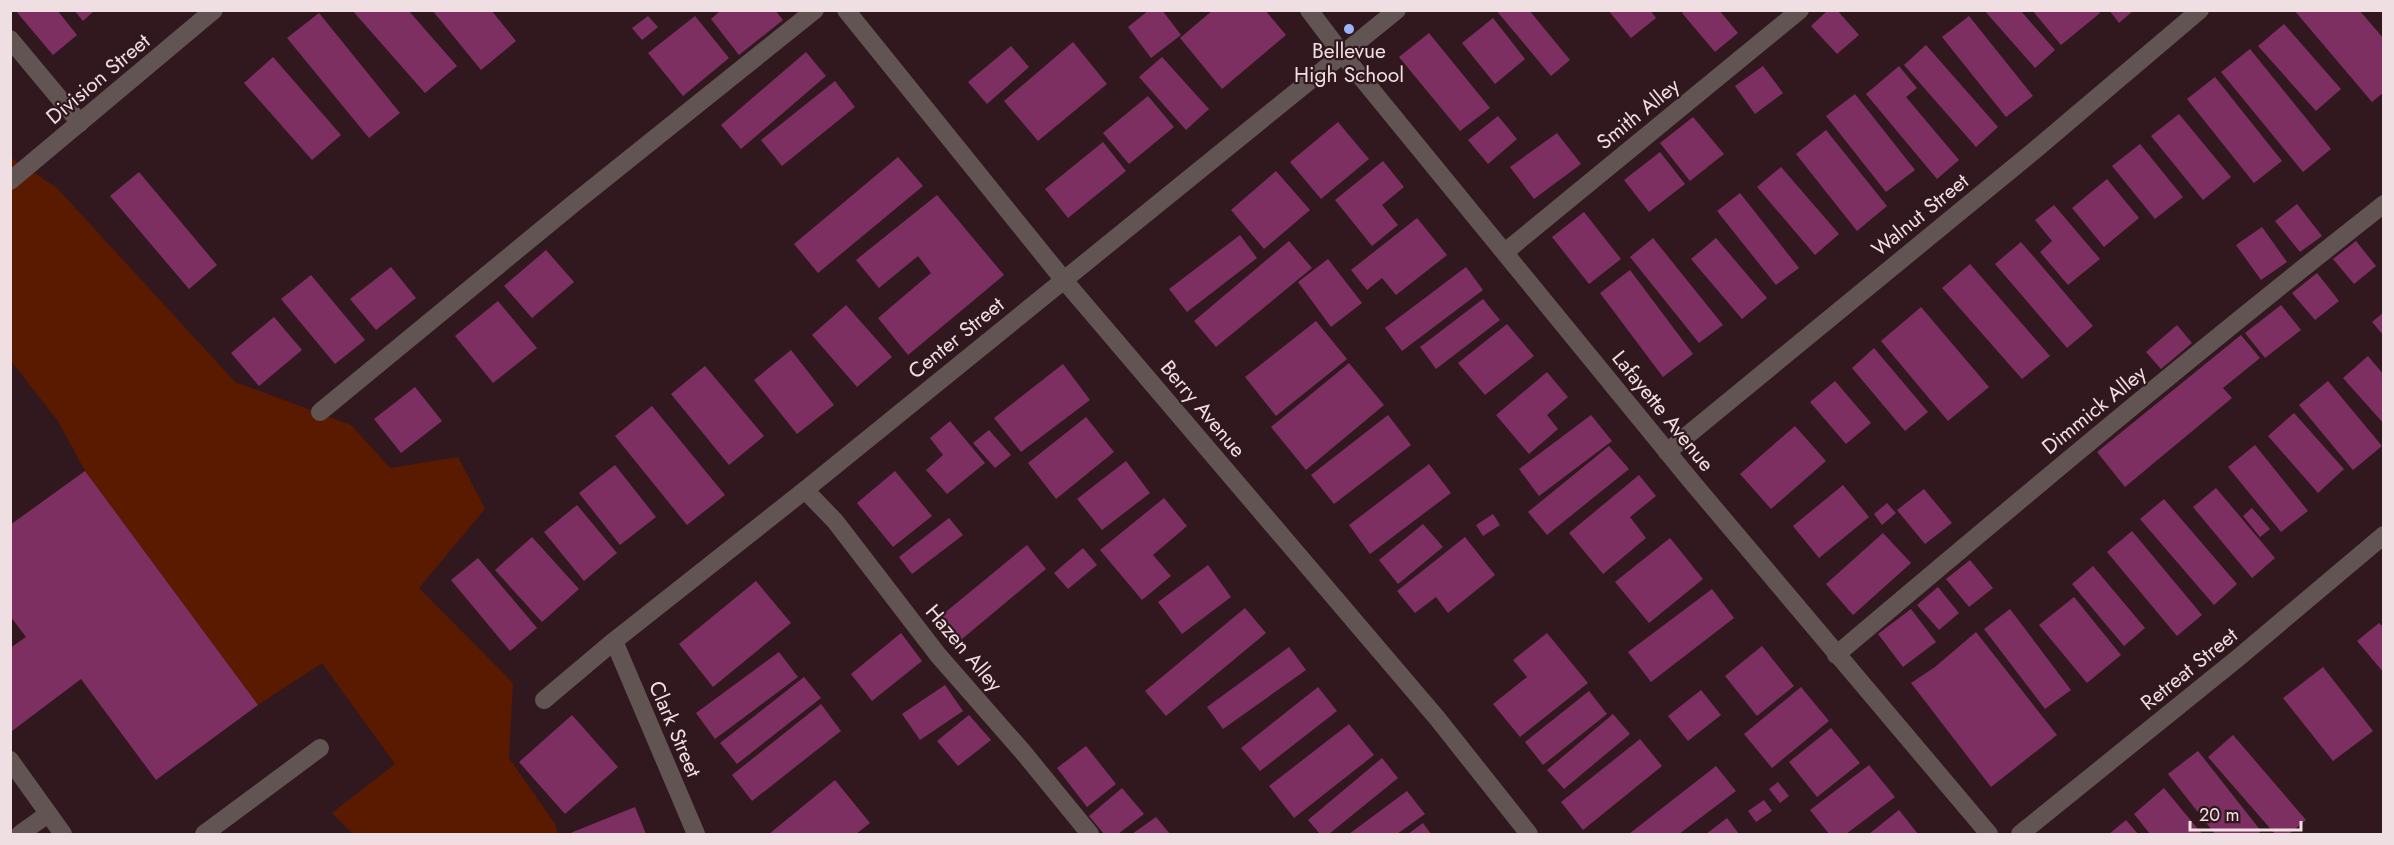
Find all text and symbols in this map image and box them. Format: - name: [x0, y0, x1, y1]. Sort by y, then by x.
- marker: Bellevue High School: [1342, 22, 1356, 36]
- street label: Division Street: [40, 27, 156, 131]
- place label: Bellevue High School: [1294, 36, 1404, 90]
- street label: Smith Alley: [1590, 71, 1686, 157]
- street label: Walnut Street: [1865, 166, 1975, 264]
- street label: Center Street: [902, 290, 1010, 386]
- street label: Lafayette Avenue: [1605, 344, 1721, 478]
- street label: Berry Avenue: [1153, 354, 1253, 464]
- street label: Dimmick Alley: [2035, 358, 2153, 462]
- street label: Hazen Alley: [918, 598, 1010, 699]
- street label: Retreat Street: [2134, 621, 2244, 717]
- street label: Clark Street: [641, 676, 709, 782]
- scale bar: [2190, 794, 2301, 832]
- text: 20 m: [2199, 802, 2239, 828]

